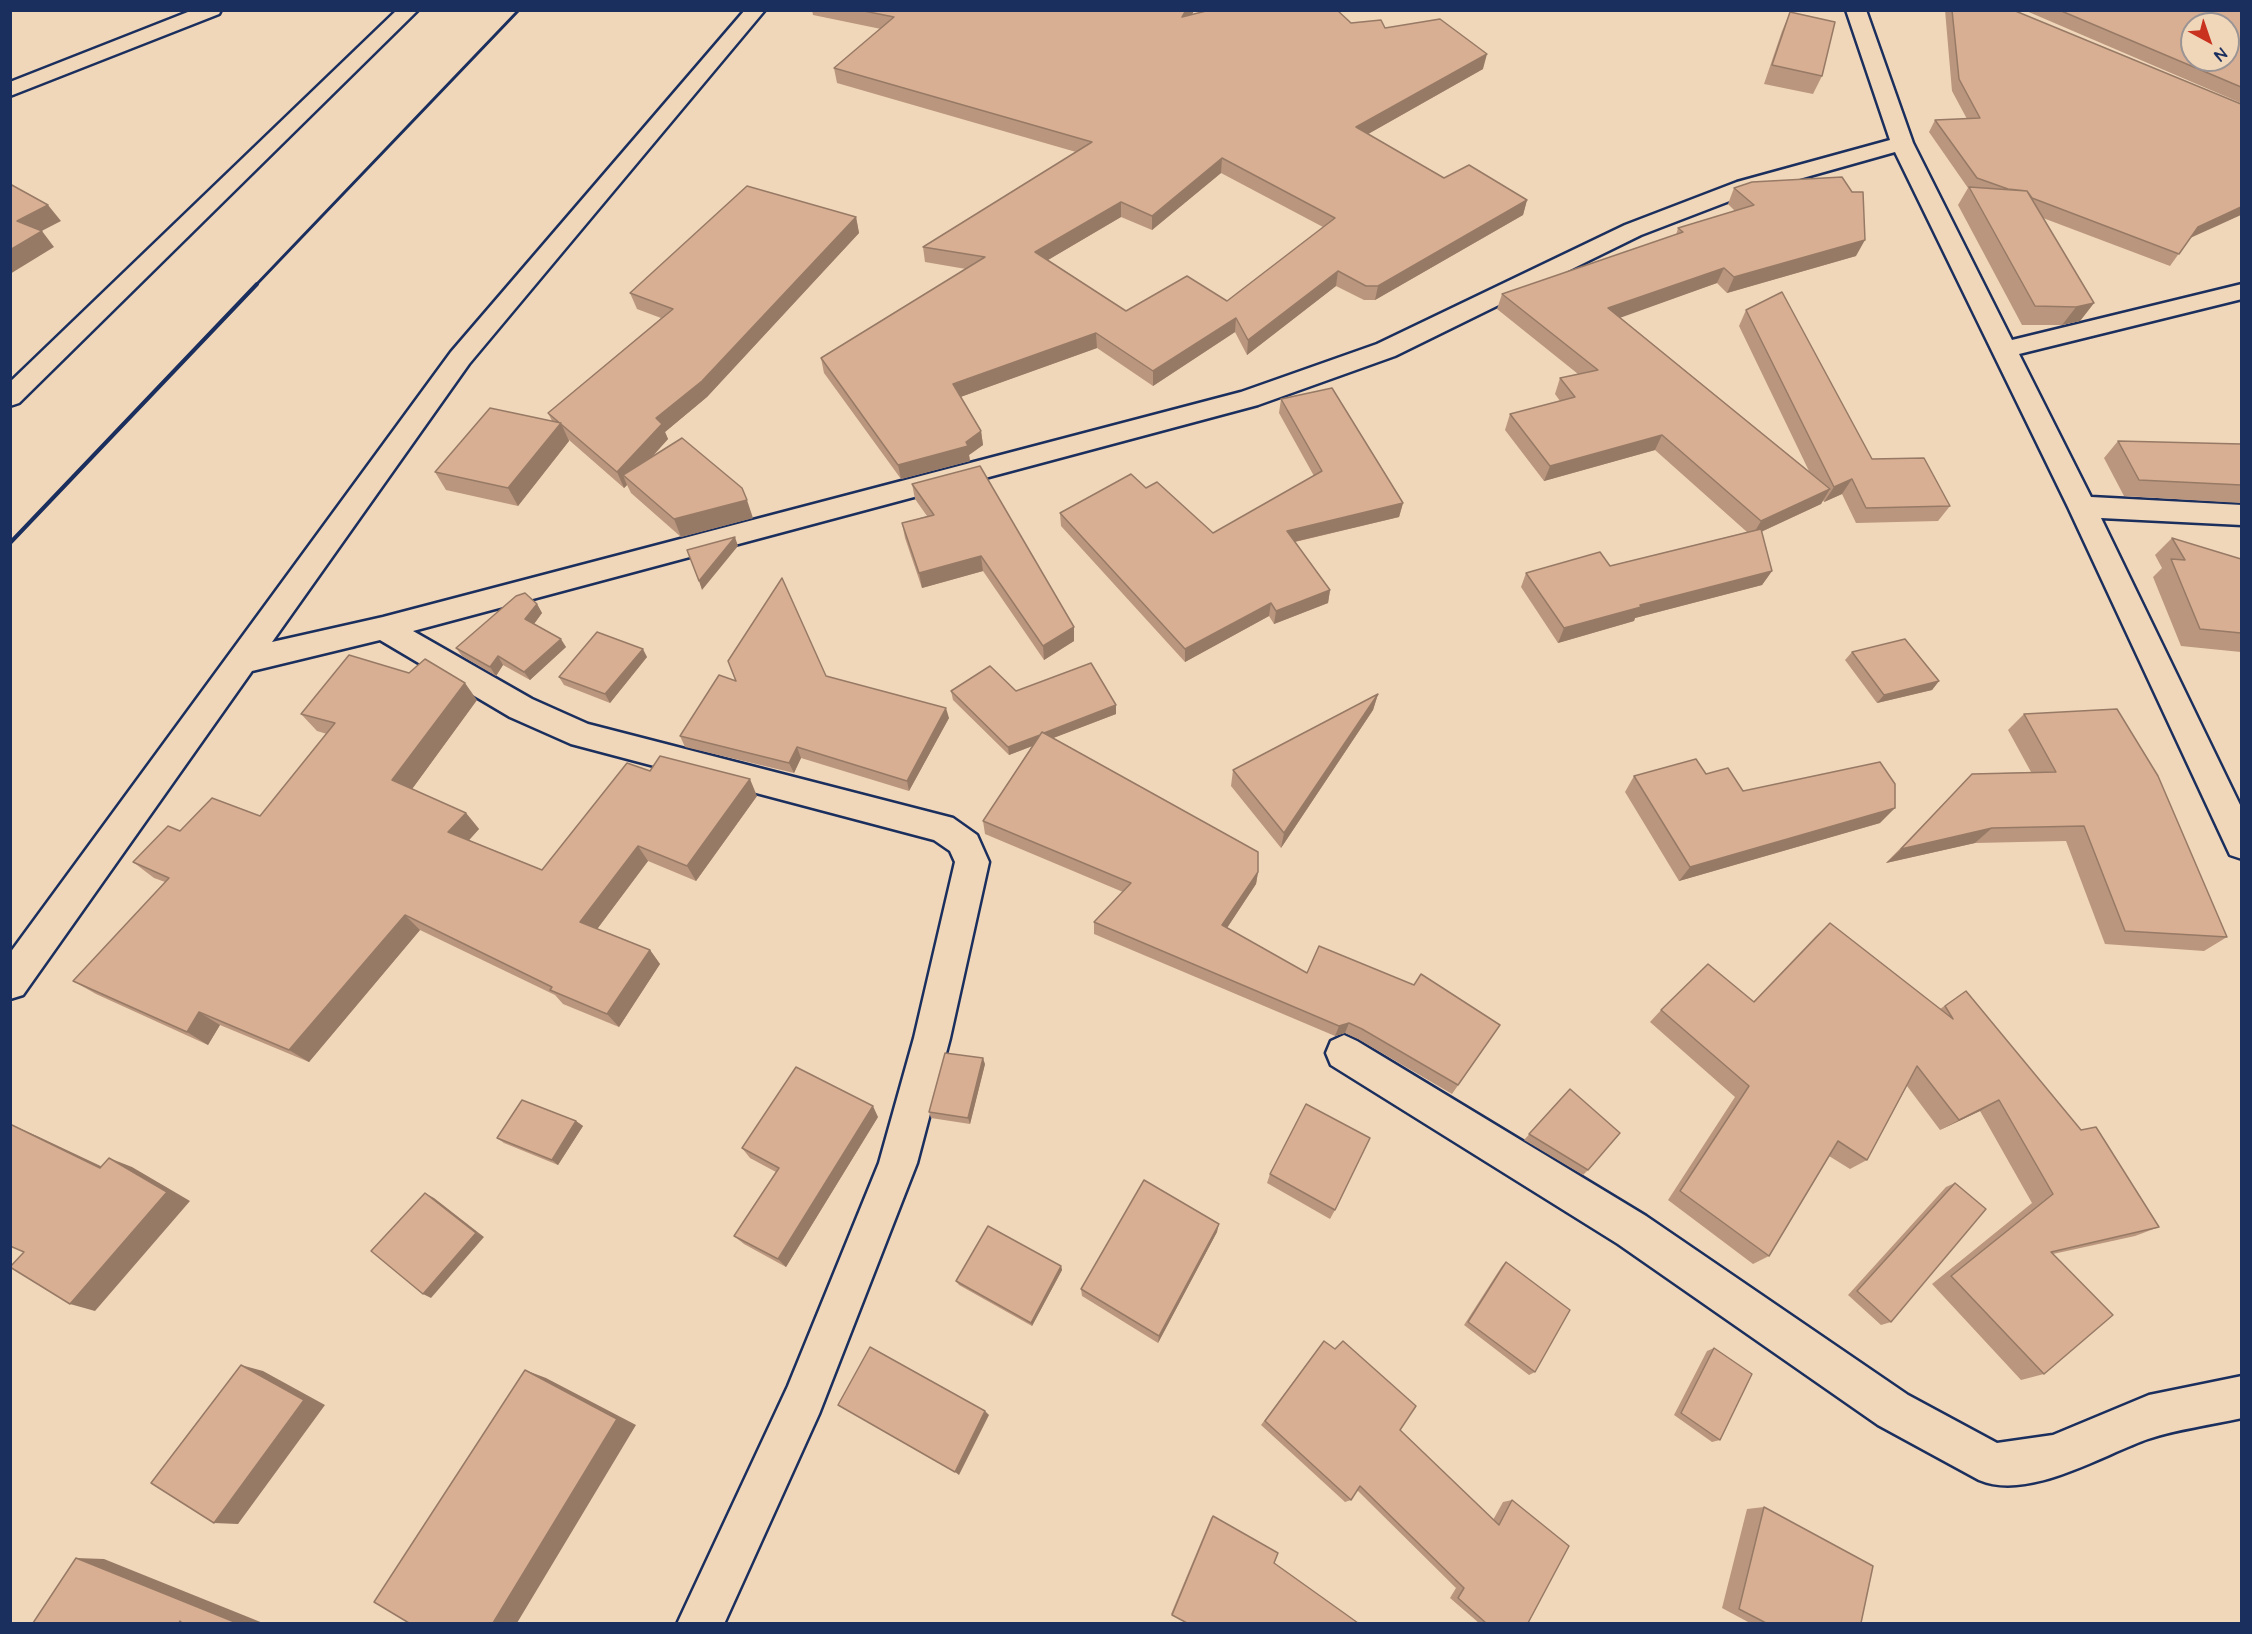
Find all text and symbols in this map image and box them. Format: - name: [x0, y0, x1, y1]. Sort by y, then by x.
- north arrow: [2180, 12, 2240, 72]
- text: N: [2209, 43, 2231, 66]

